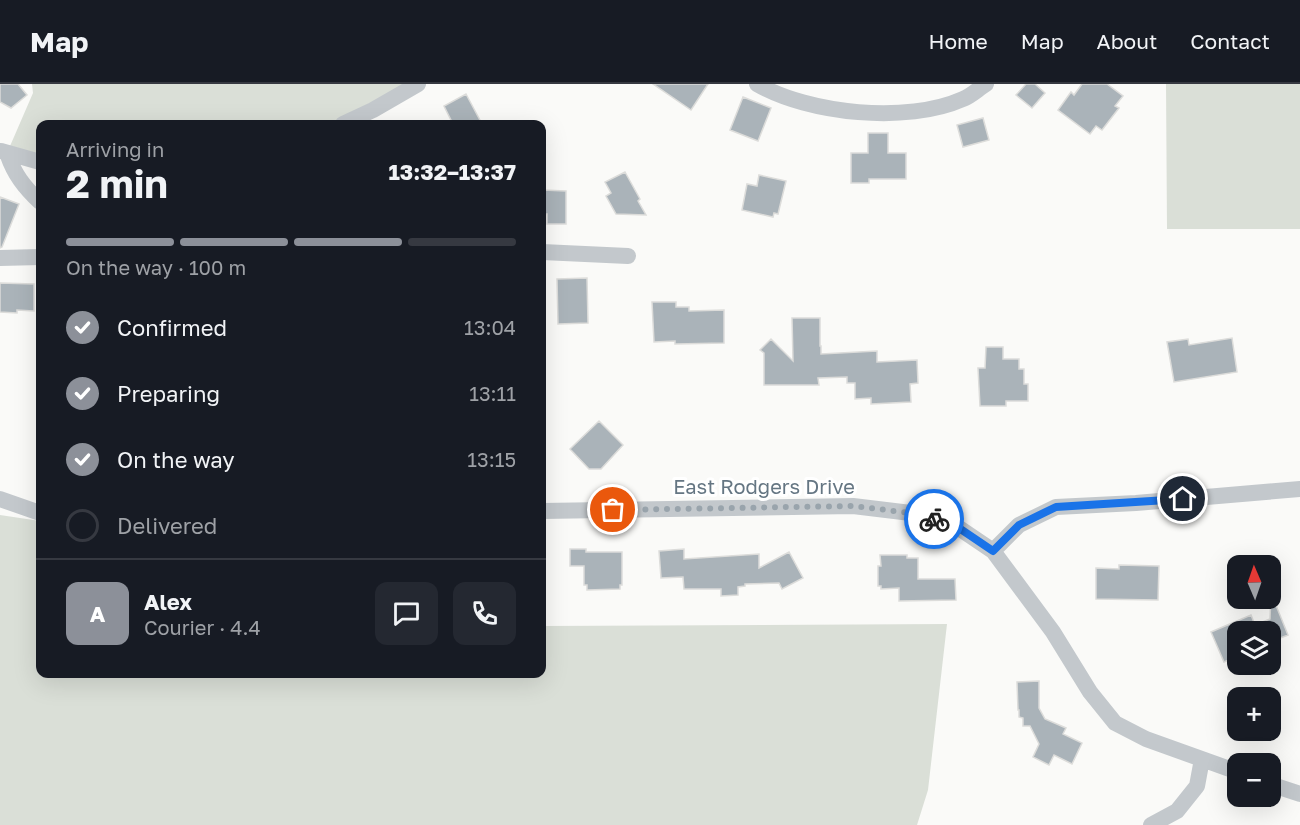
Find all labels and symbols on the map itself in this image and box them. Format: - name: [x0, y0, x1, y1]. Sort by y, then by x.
- pin: [1157, 473, 1208, 524]
- street label: East Rodgers Drive: [673, 474, 855, 498]
- pin: [587, 484, 638, 535]
- courier: [904, 489, 964, 549]
- north arrow: [1227, 555, 1281, 609]

